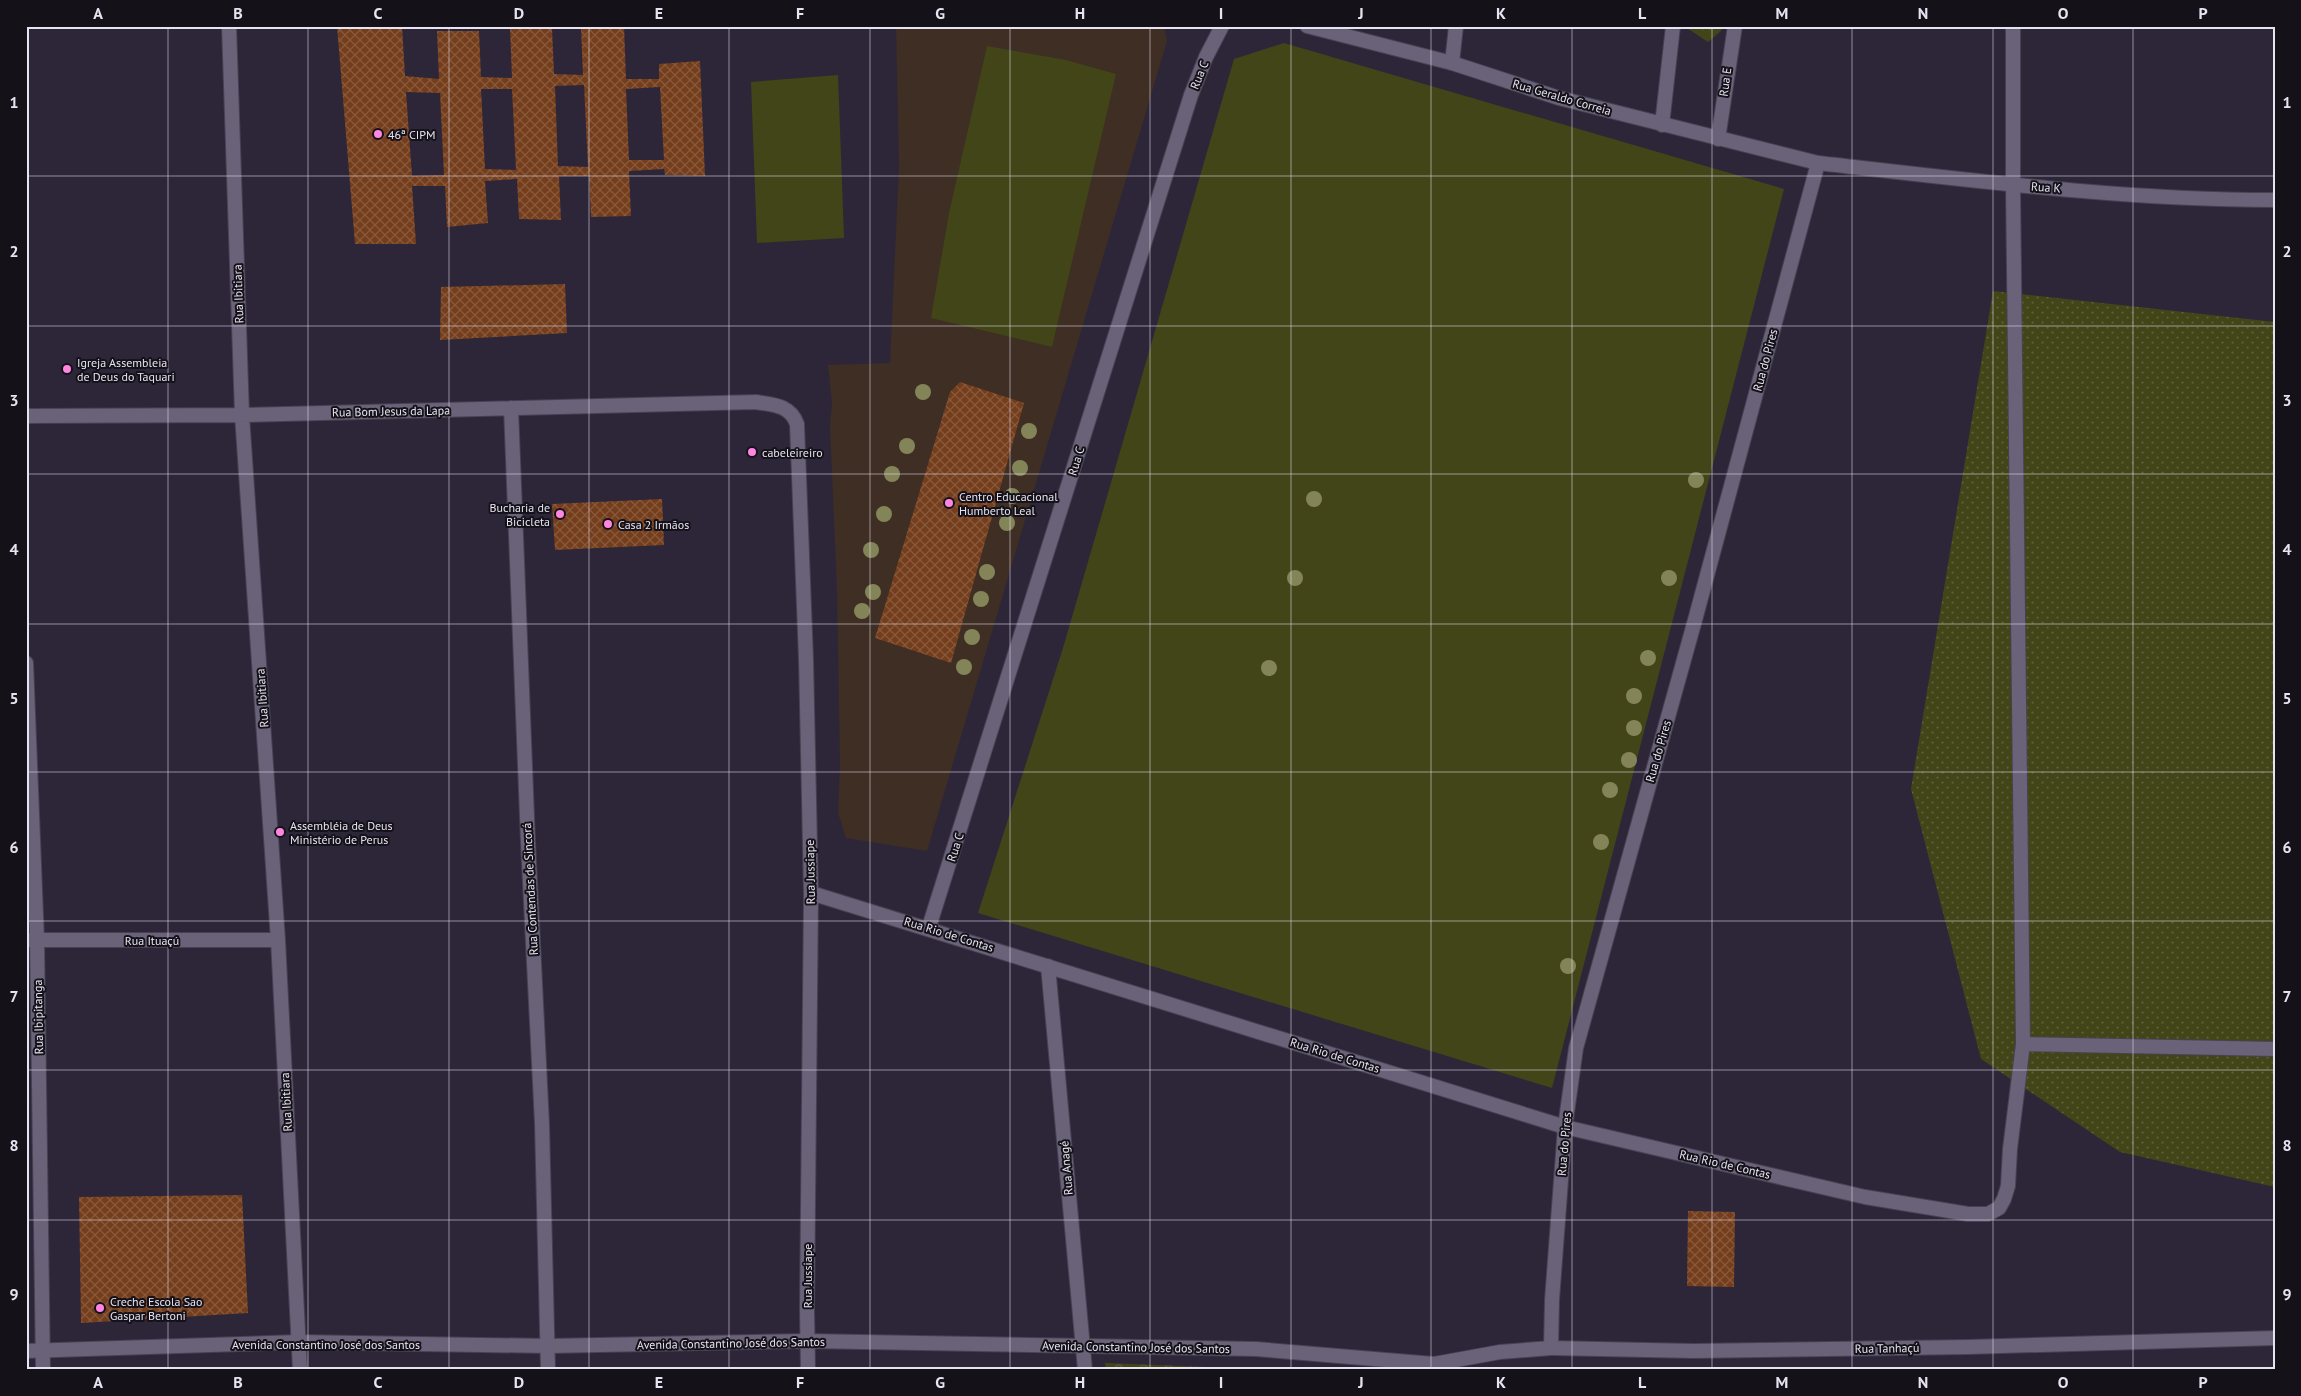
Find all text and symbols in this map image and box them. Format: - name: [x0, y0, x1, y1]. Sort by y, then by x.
- text: A: [93, 3, 103, 23]
- text: B: [233, 3, 243, 23]
- text: C: [374, 3, 383, 23]
- text: D: [514, 3, 524, 23]
- text: E: [655, 3, 663, 23]
- text: F: [796, 3, 804, 23]
- text: G: [935, 3, 945, 23]
- text: H: [1075, 3, 1085, 23]
- text: I: [1219, 3, 1223, 23]
- text: J: [1357, 3, 1364, 23]
- text: K: [1496, 3, 1506, 23]
- text: L: [1638, 3, 1647, 23]
- text: M: [1776, 3, 1788, 23]
- text: N: [1918, 3, 1928, 23]
- text: O: [2058, 3, 2069, 23]
- text: P: [2198, 3, 2208, 23]
- street label: Rua C: [1187, 58, 1212, 91]
- street label: Rua E: [1716, 67, 1734, 97]
- street label: Rua Geraldo Correia: [1511, 76, 1613, 118]
- text: 1: [9, 92, 19, 112]
- text: 1: [2282, 92, 2292, 112]
- place label: 46ª CIPM: [388, 127, 435, 142]
- marker: 46ª CIPM: [372, 128, 384, 140]
- street label: Rua K: [2031, 178, 2061, 196]
- text: 2: [9, 241, 19, 261]
- text: 2: [2282, 241, 2292, 261]
- street label: Rua Ibitiara: [229, 264, 247, 324]
- street label: Rua do Pires: [1749, 327, 1781, 393]
- place label: Igreja Assembleia de Deus do Taquari: [77, 355, 175, 384]
- marker: Igreja Assembleia de Deus do Taquari: [61, 363, 73, 375]
- text: 3: [9, 390, 19, 410]
- text: 3: [2282, 390, 2292, 410]
- street label: Rua Bom Jesus da Lapa: [332, 402, 450, 420]
- place label: cabeleireiro: [762, 445, 823, 460]
- street label: Rua C: [1065, 445, 1088, 477]
- marker: cabeleireiro: [746, 446, 758, 458]
- place label: Centro Educacional Humberto Leal: [959, 489, 1058, 518]
- marker: Centro Educacional Humberto Leal: [943, 497, 955, 509]
- place label: Bucharia de Bicicleta: [490, 500, 550, 529]
- marker: Bucharia de Bicicleta: [554, 508, 566, 520]
- place label: Casa 2 Irmãos: [618, 517, 689, 532]
- marker: Casa 2 Irmãos: [602, 518, 614, 530]
- text: 4: [9, 539, 19, 559]
- text: 4: [2282, 539, 2292, 559]
- street label: Rua Ibitiara: [252, 668, 272, 728]
- text: 5: [9, 688, 19, 708]
- text: 5: [2282, 688, 2292, 708]
- street label: Rua do Pires: [1642, 718, 1674, 784]
- place label: Assembléia de Deus Ministério de Perus: [290, 818, 393, 847]
- street label: Rua Contendas de Sincorá: [519, 822, 541, 956]
- marker: Assembléia de Deus Ministério de Perus: [274, 826, 286, 838]
- street label: Rua C: [943, 831, 967, 863]
- text: 6: [9, 837, 19, 857]
- text: 6: [2282, 837, 2292, 857]
- street label: Rua Jussiape: [802, 840, 818, 904]
- street label: Rua Rio de Contas: [902, 913, 996, 955]
- street label: Rua Ituaçú: [125, 933, 179, 948]
- street label: Rua Ibipitanga: [30, 980, 46, 1054]
- text: 7: [9, 986, 19, 1006]
- text: 7: [2282, 986, 2292, 1006]
- street label: Rua Rio de Contas: [1288, 1034, 1382, 1076]
- street label: Rua Ibitiara: [277, 1072, 295, 1132]
- street label: Rua do Pires: [1554, 1112, 1574, 1176]
- text: 8: [9, 1135, 19, 1155]
- text: 8: [2282, 1135, 2292, 1155]
- street label: Rua Anagé: [1056, 1140, 1076, 1196]
- street label: Rua Rio de Contas: [1678, 1146, 1772, 1182]
- street label: Rua Jussiape: [800, 1244, 815, 1308]
- text: 9: [9, 1284, 19, 1304]
- text: 9: [2282, 1284, 2292, 1304]
- place label: Creche Escola Sao Gaspar Bertoni: [110, 1294, 202, 1323]
- marker: Creche Escola Sao Gaspar Bertoni: [94, 1302, 106, 1314]
- street label: Avenida Constantino José dos Santos: [637, 1334, 825, 1352]
- street label: Avenida Constantino José dos Santos: [232, 1337, 420, 1352]
- street label: Avenida Constantino José dos Santos: [1042, 1338, 1230, 1356]
- street label: Rua Tanhaçú: [1855, 1340, 1919, 1356]
- text: A: [93, 1372, 103, 1392]
- text: B: [233, 1372, 243, 1392]
- text: C: [374, 1372, 383, 1392]
- text: D: [514, 1372, 524, 1392]
- text: E: [655, 1372, 663, 1392]
- text: F: [796, 1372, 804, 1392]
- text: G: [935, 1372, 945, 1392]
- text: H: [1075, 1372, 1085, 1392]
- text: I: [1219, 1372, 1223, 1392]
- text: J: [1357, 1372, 1364, 1392]
- text: K: [1496, 1372, 1506, 1392]
- text: L: [1638, 1372, 1647, 1392]
- text: M: [1776, 1372, 1788, 1392]
- text: N: [1918, 1372, 1928, 1392]
- text: O: [2058, 1372, 2069, 1392]
- text: P: [2198, 1372, 2208, 1392]

